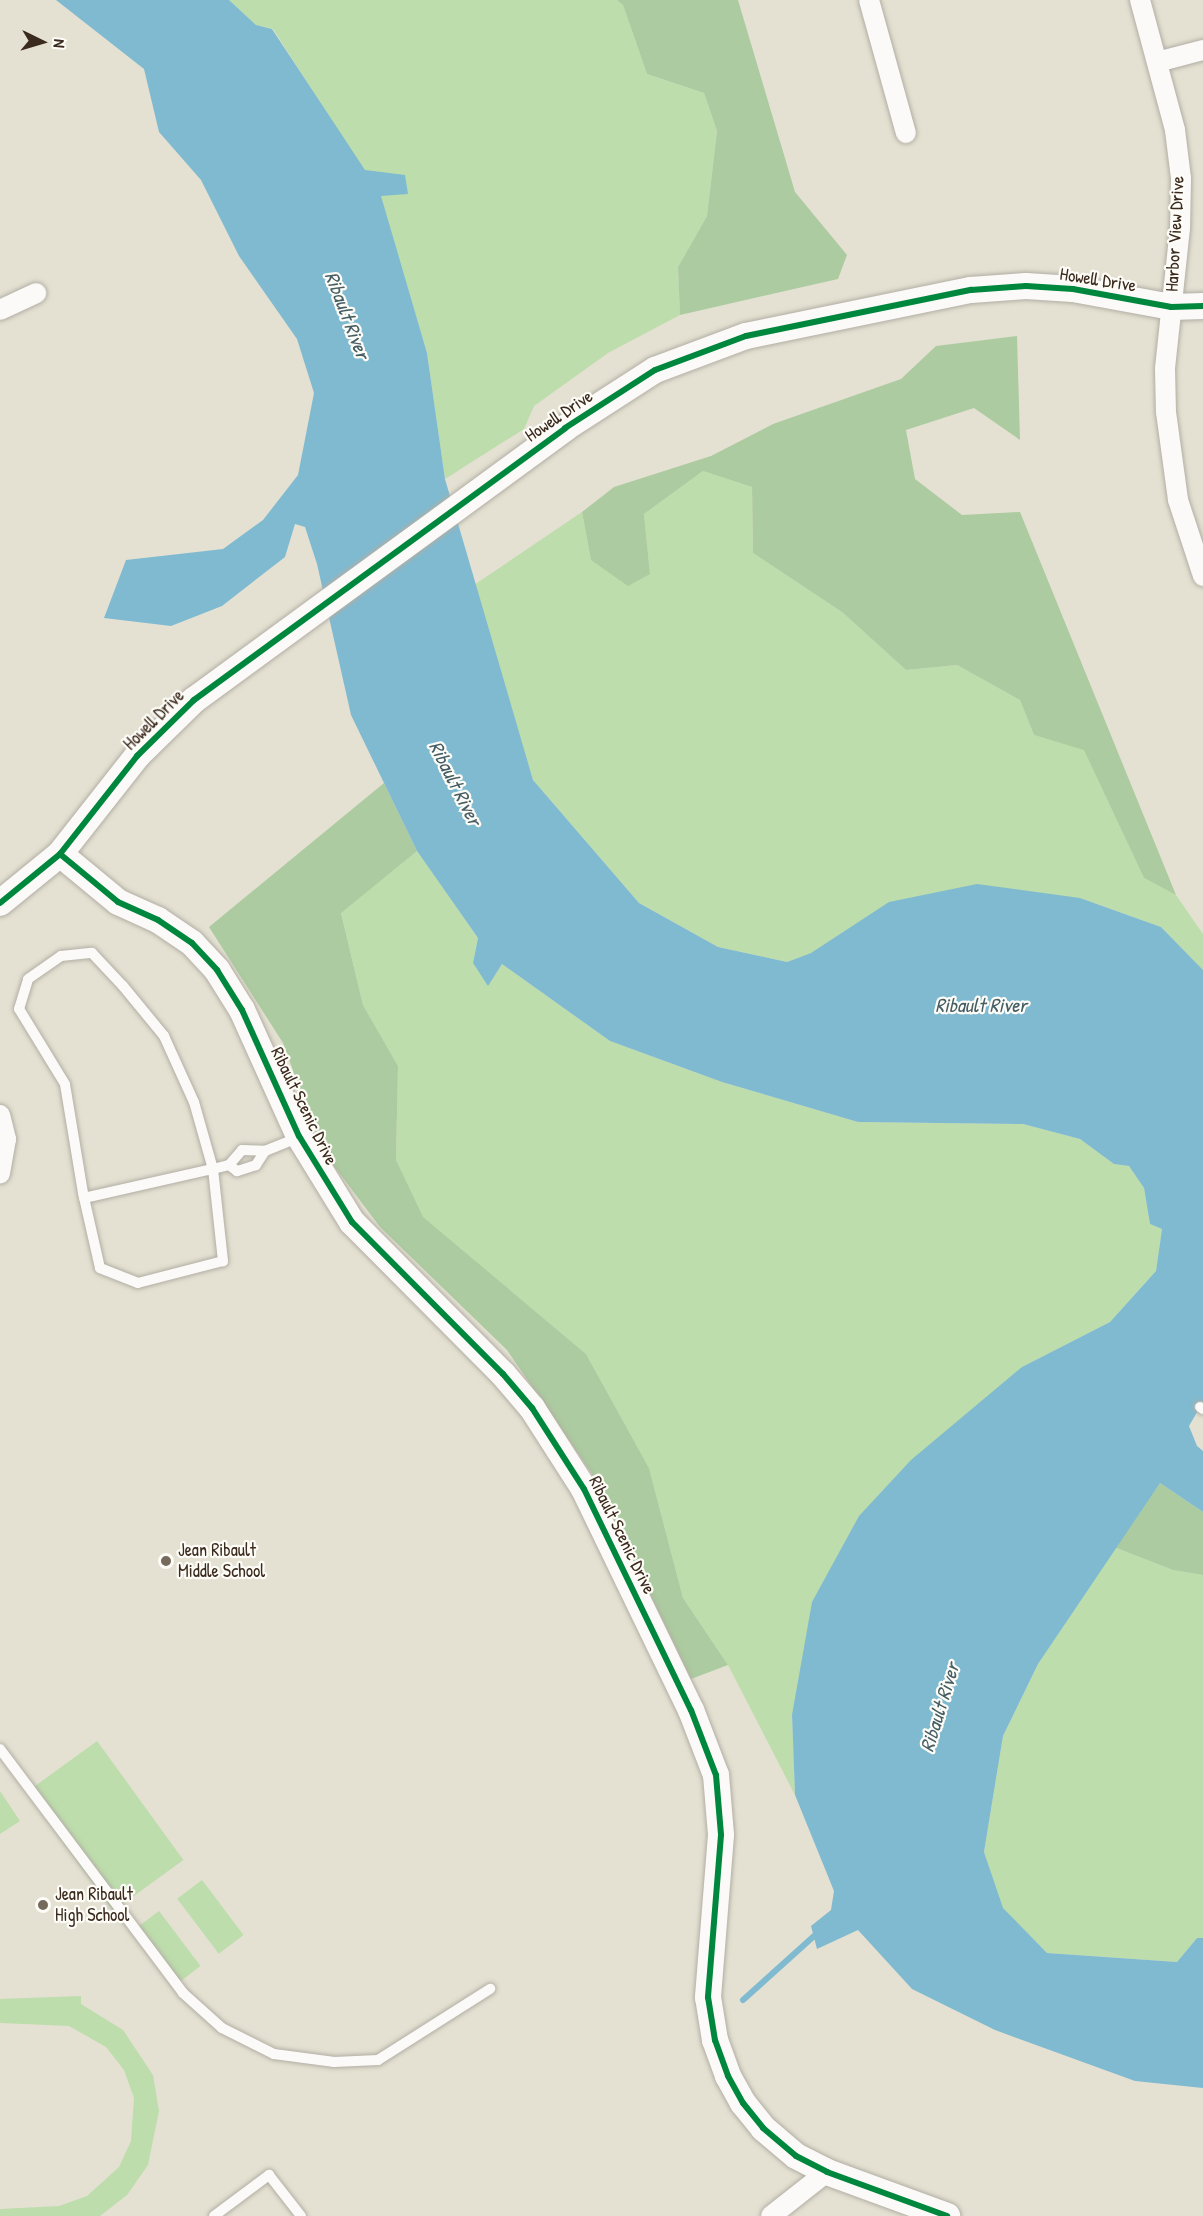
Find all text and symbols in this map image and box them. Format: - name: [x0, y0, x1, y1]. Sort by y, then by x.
- north arrow: [12, 12, 72, 72]
- text: N: [49, 38, 71, 49]
- street label: Harbor View Drive: [1161, 176, 1189, 292]
- street label: Howell Drive: [1058, 263, 1138, 297]
- water label: Ribault River: [320, 268, 376, 362]
- street label: Howell Drive: [521, 386, 597, 446]
- street label: Howell Drive: [119, 685, 189, 755]
- water label: Ribault River: [425, 737, 487, 829]
- water label: Ribault River: [935, 992, 1027, 1016]
- street label: Ribault Scenic Drive: [266, 1043, 342, 1169]
- street label: Ribault Scenic Drive: [584, 1472, 660, 1598]
- place label: Jean Ribault Middle School: [178, 1540, 265, 1582]
- marker: Jean Ribault Middle School: [159, 1554, 173, 1568]
- water label: Ribault River: [914, 1660, 964, 1754]
- place label: Jean Ribault High School: [55, 1884, 133, 1926]
- marker: Jean Ribault High School: [36, 1898, 50, 1912]

